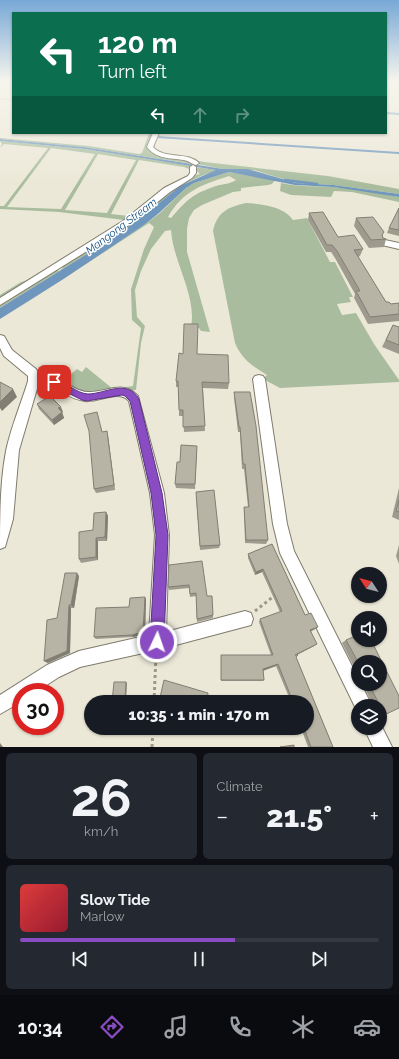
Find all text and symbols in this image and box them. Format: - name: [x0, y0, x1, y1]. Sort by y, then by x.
- text: 120 m: [98, 27, 178, 60]
- icon: left: [32, 28, 84, 80]
- text: Turn left: [98, 61, 167, 82]
- icon: left: [147, 104, 169, 126]
- icon: ahead: [189, 104, 211, 126]
- icon: right: [231, 104, 253, 126]
- water label: Mangong Stream: [83, 195, 160, 257]
- pin: [37, 365, 71, 399]
- icon: arrive: [43, 371, 65, 393]
- north arrow: [351, 567, 387, 603]
- map controls: [351, 567, 387, 735]
- button: sound: [351, 611, 387, 647]
- position arrow: [136, 621, 178, 663]
- button: search: [351, 655, 387, 691]
- speed limit sign: 30: [12, 683, 64, 735]
- button: layers: [351, 699, 387, 735]
- text: 10:35 · 1 min · 170 m: [129, 706, 269, 724]
- text: 26: [71, 767, 132, 828]
- text: Climate: [217, 779, 263, 794]
- text: 21.5°: [266, 799, 332, 834]
- text: −: [217, 803, 228, 829]
- text: +: [370, 803, 379, 829]
- text: km/h: [84, 824, 118, 839]
- text: Slow Tide: [80, 891, 150, 909]
- text: Marlow: [80, 909, 125, 924]
- icon: previous: [69, 948, 91, 970]
- icon: pause: [188, 948, 210, 970]
- icon: next: [308, 948, 330, 970]
- icon: directions: [98, 1013, 126, 1041]
- icon: music: [162, 1013, 190, 1041]
- icon: phone: [226, 1013, 254, 1041]
- icon: climate: [289, 1013, 317, 1041]
- icon: car: [353, 1013, 381, 1041]
- text: 10:34: [18, 1017, 63, 1038]

